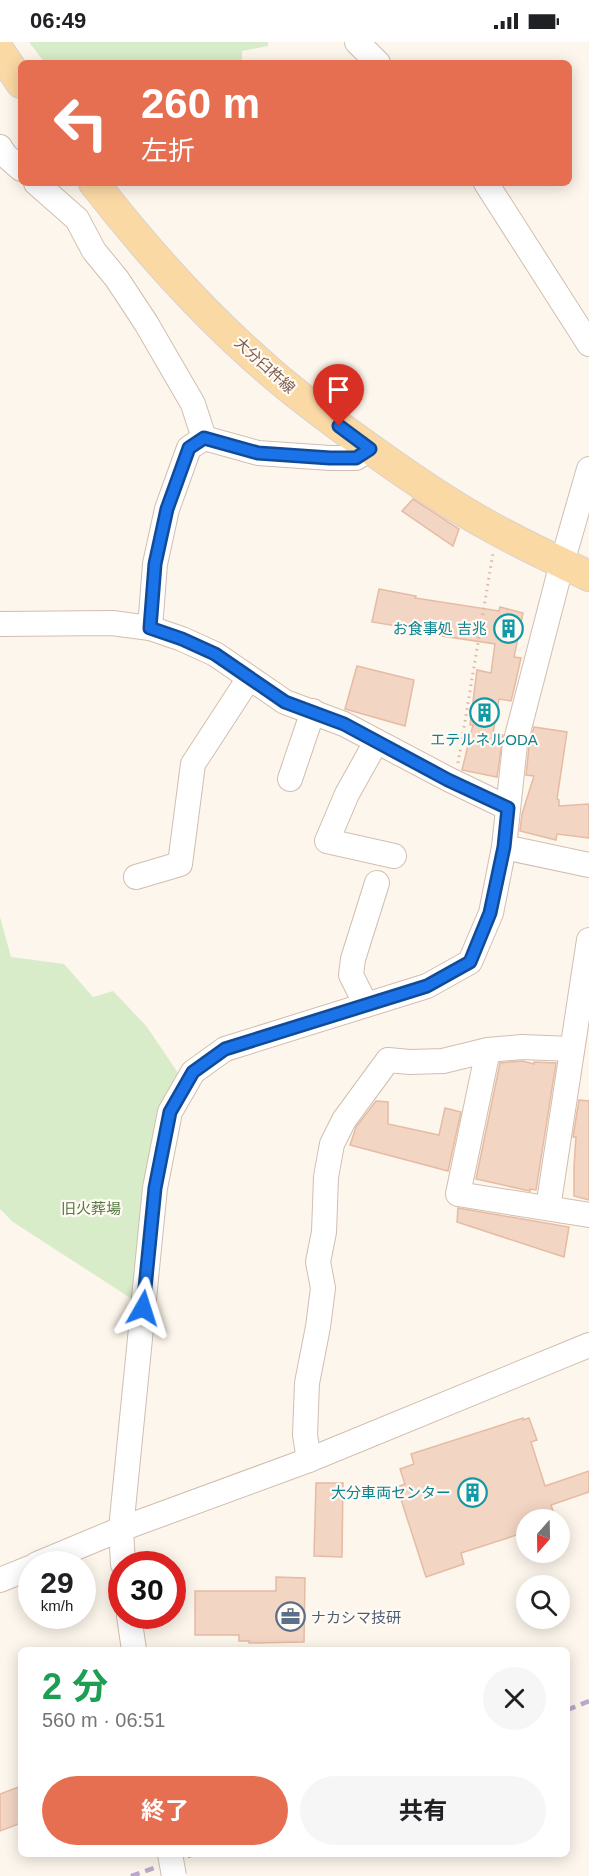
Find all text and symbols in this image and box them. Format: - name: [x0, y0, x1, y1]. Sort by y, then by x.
- text: 06:49: [30, 8, 86, 33]
- text: 260 m: [141, 80, 260, 127]
- icon: left: [42, 84, 120, 162]
- text: 左折: [141, 136, 195, 166]
- street label: 大分臼杵線: [231, 334, 299, 396]
- pin: [313, 364, 364, 426]
- icon: arrive: [322, 373, 355, 406]
- building icon: お食事処 吉兆: [492, 612, 524, 644]
- place label: お食事処 吉兆: [393, 620, 487, 637]
- building icon: エテルネルODA: [468, 696, 500, 728]
- place label: エテルネルODA: [430, 731, 538, 748]
- park label: 旧火葬場: [61, 1200, 121, 1217]
- position arrow: [111, 1276, 175, 1340]
- building icon: 大分車両センター: [456, 1476, 488, 1508]
- place label: 大分車両センター: [331, 1484, 451, 1501]
- north arrow: [516, 1509, 570, 1563]
- map controls: [516, 1509, 570, 1629]
- speed limit sign: 30: [108, 1551, 186, 1629]
- text: 29: [40, 1566, 74, 1599]
- button: search: [516, 1575, 570, 1629]
- text: km/h: [41, 1597, 73, 1614]
- office icon: ナカシマ技研: [274, 1601, 306, 1633]
- place label: ナカシマ技研: [311, 1609, 401, 1626]
- text: 2 分: [42, 1666, 108, 1707]
- button: close: [483, 1667, 546, 1730]
- text: 560 m · 06:51: [42, 1709, 165, 1731]
- button: 終了: [42, 1776, 288, 1845]
- button: 共有: [300, 1776, 546, 1845]

